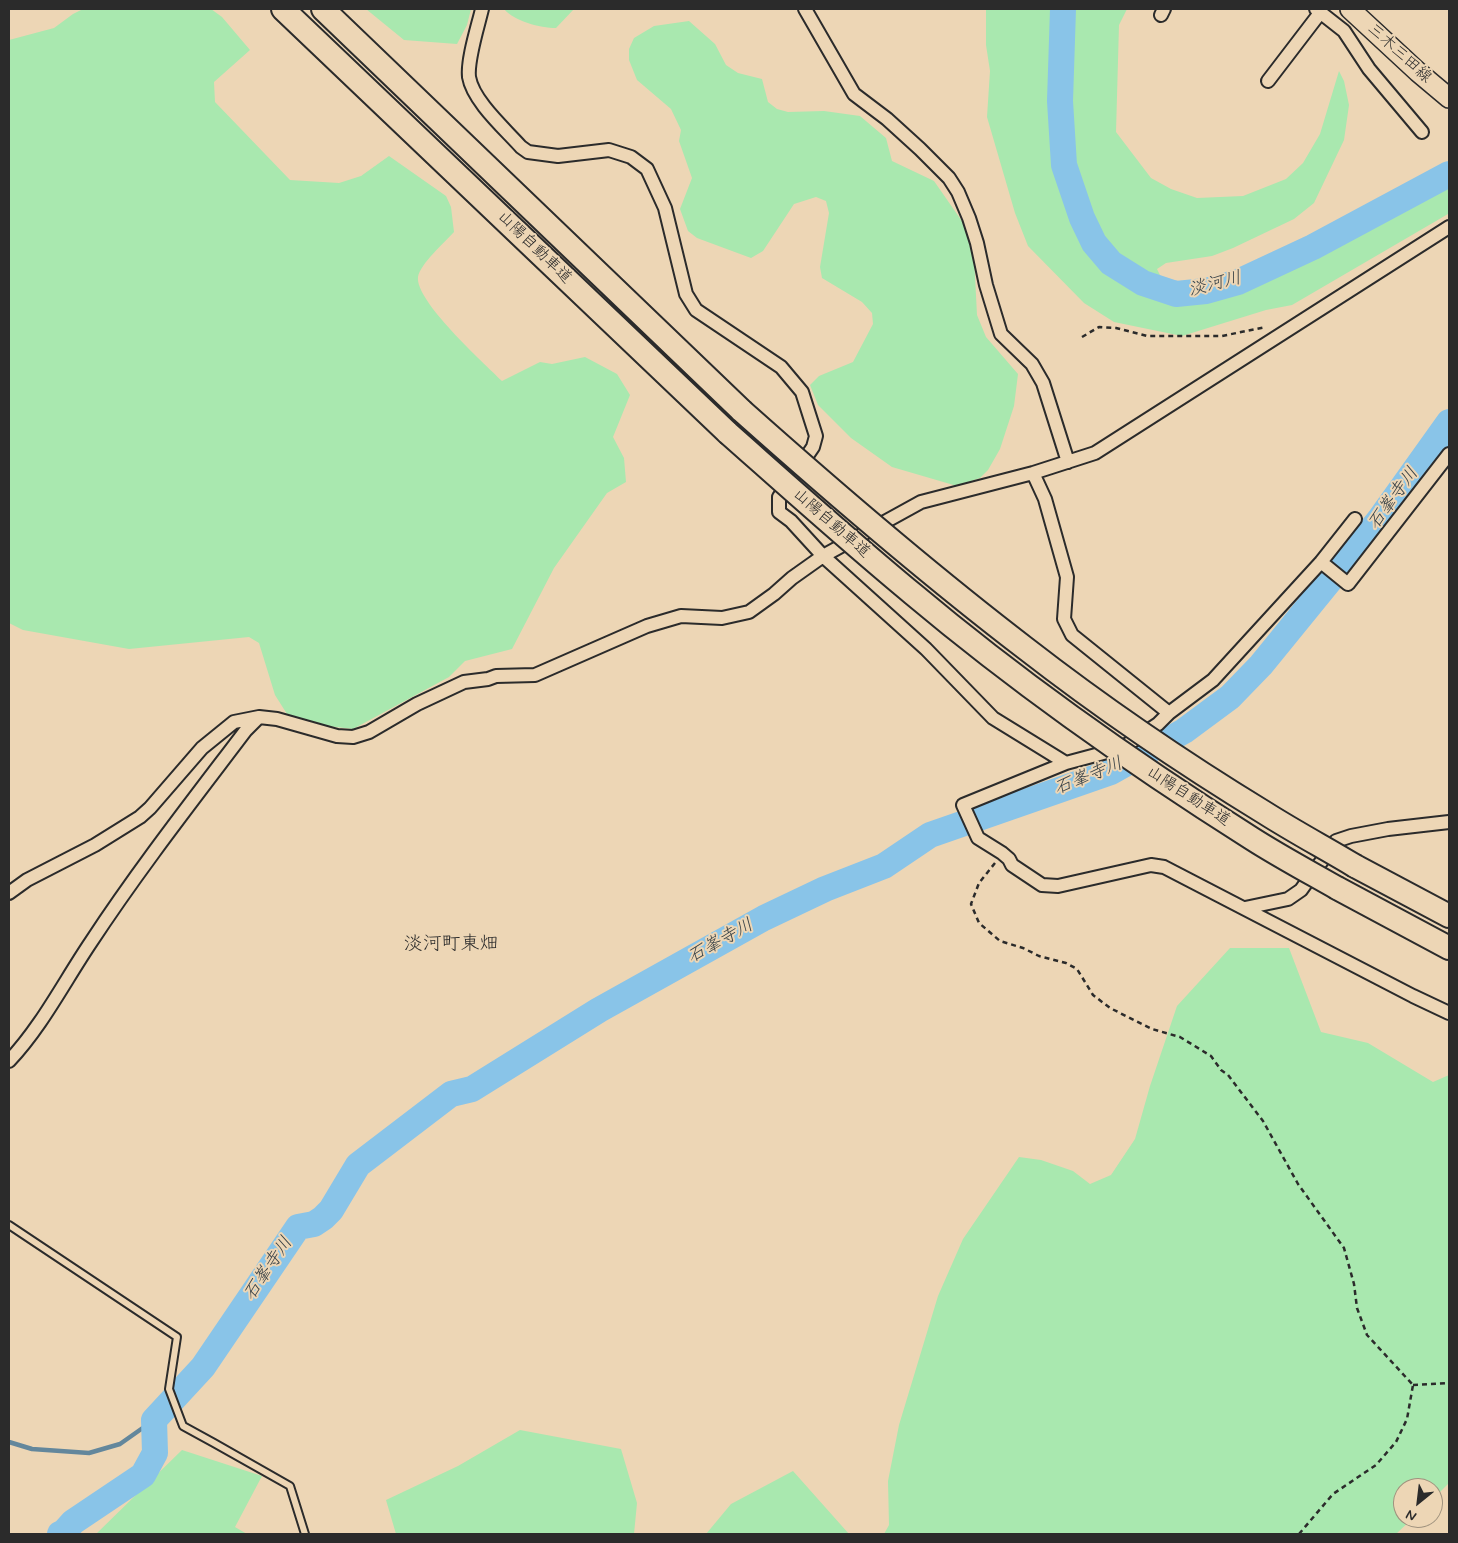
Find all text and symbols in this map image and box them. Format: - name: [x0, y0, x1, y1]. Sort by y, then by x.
- street label: 三木三田線: [1363, 20, 1435, 88]
- street label: 山陽自動車道: [493, 208, 575, 288]
- water label: 淡河川: [1186, 268, 1244, 302]
- water label: 石峯寺川: [1364, 464, 1424, 534]
- street label: 山陽自動車道: [788, 485, 874, 563]
- water label: 石峯寺川: [1052, 754, 1126, 800]
- street label: 山陽自動車道: [1143, 763, 1233, 831]
- water label: 石峯寺川: [684, 915, 758, 969]
- district label: 淡河町東畑: [404, 934, 498, 956]
- water label: 石峯寺川: [240, 1233, 298, 1305]
- north arrow: [1393, 1478, 1443, 1528]
- text: N: [1403, 1505, 1420, 1525]

